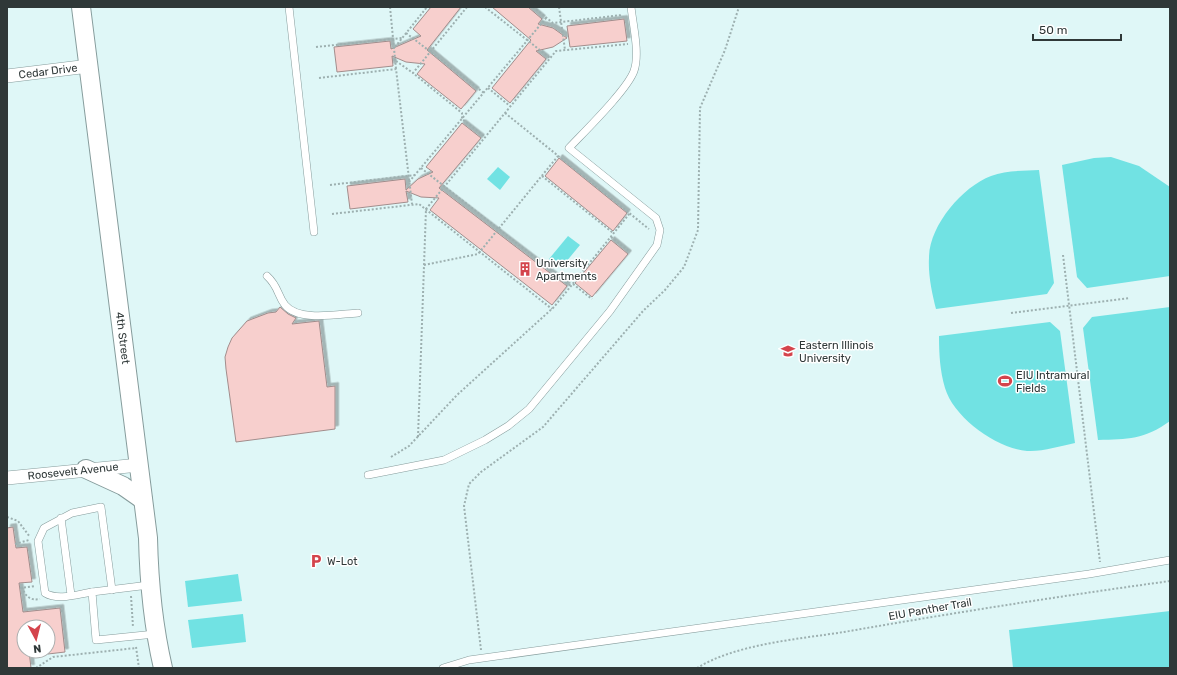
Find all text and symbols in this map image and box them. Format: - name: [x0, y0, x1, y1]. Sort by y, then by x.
- scale bar: [1033, 16, 1121, 42]
- text: 50 m: [1039, 23, 1067, 37]
- street label: Cedar Drive: [18, 61, 78, 82]
- place label: University Apartments: [536, 257, 597, 283]
- building icon: University Apartments: [517, 261, 533, 277]
- street label: 4th Street: [113, 311, 132, 366]
- place label: Eastern Illinois University: [799, 339, 874, 365]
- school or university icon: Eastern Illinois University: [780, 343, 796, 359]
- place label: EIU Intramural Fields: [1016, 369, 1089, 395]
- sports icon: EIU Intramural Fields: [997, 373, 1013, 389]
- street label: Roosevelt Avenue: [27, 460, 119, 483]
- parking icon: W-Lot: [308, 553, 324, 569]
- place label: W-Lot: [327, 555, 358, 568]
- street label: EIU Panther Trail: [888, 596, 973, 623]
- north arrow: [16, 619, 56, 659]
- text: N: [32, 641, 42, 655]

